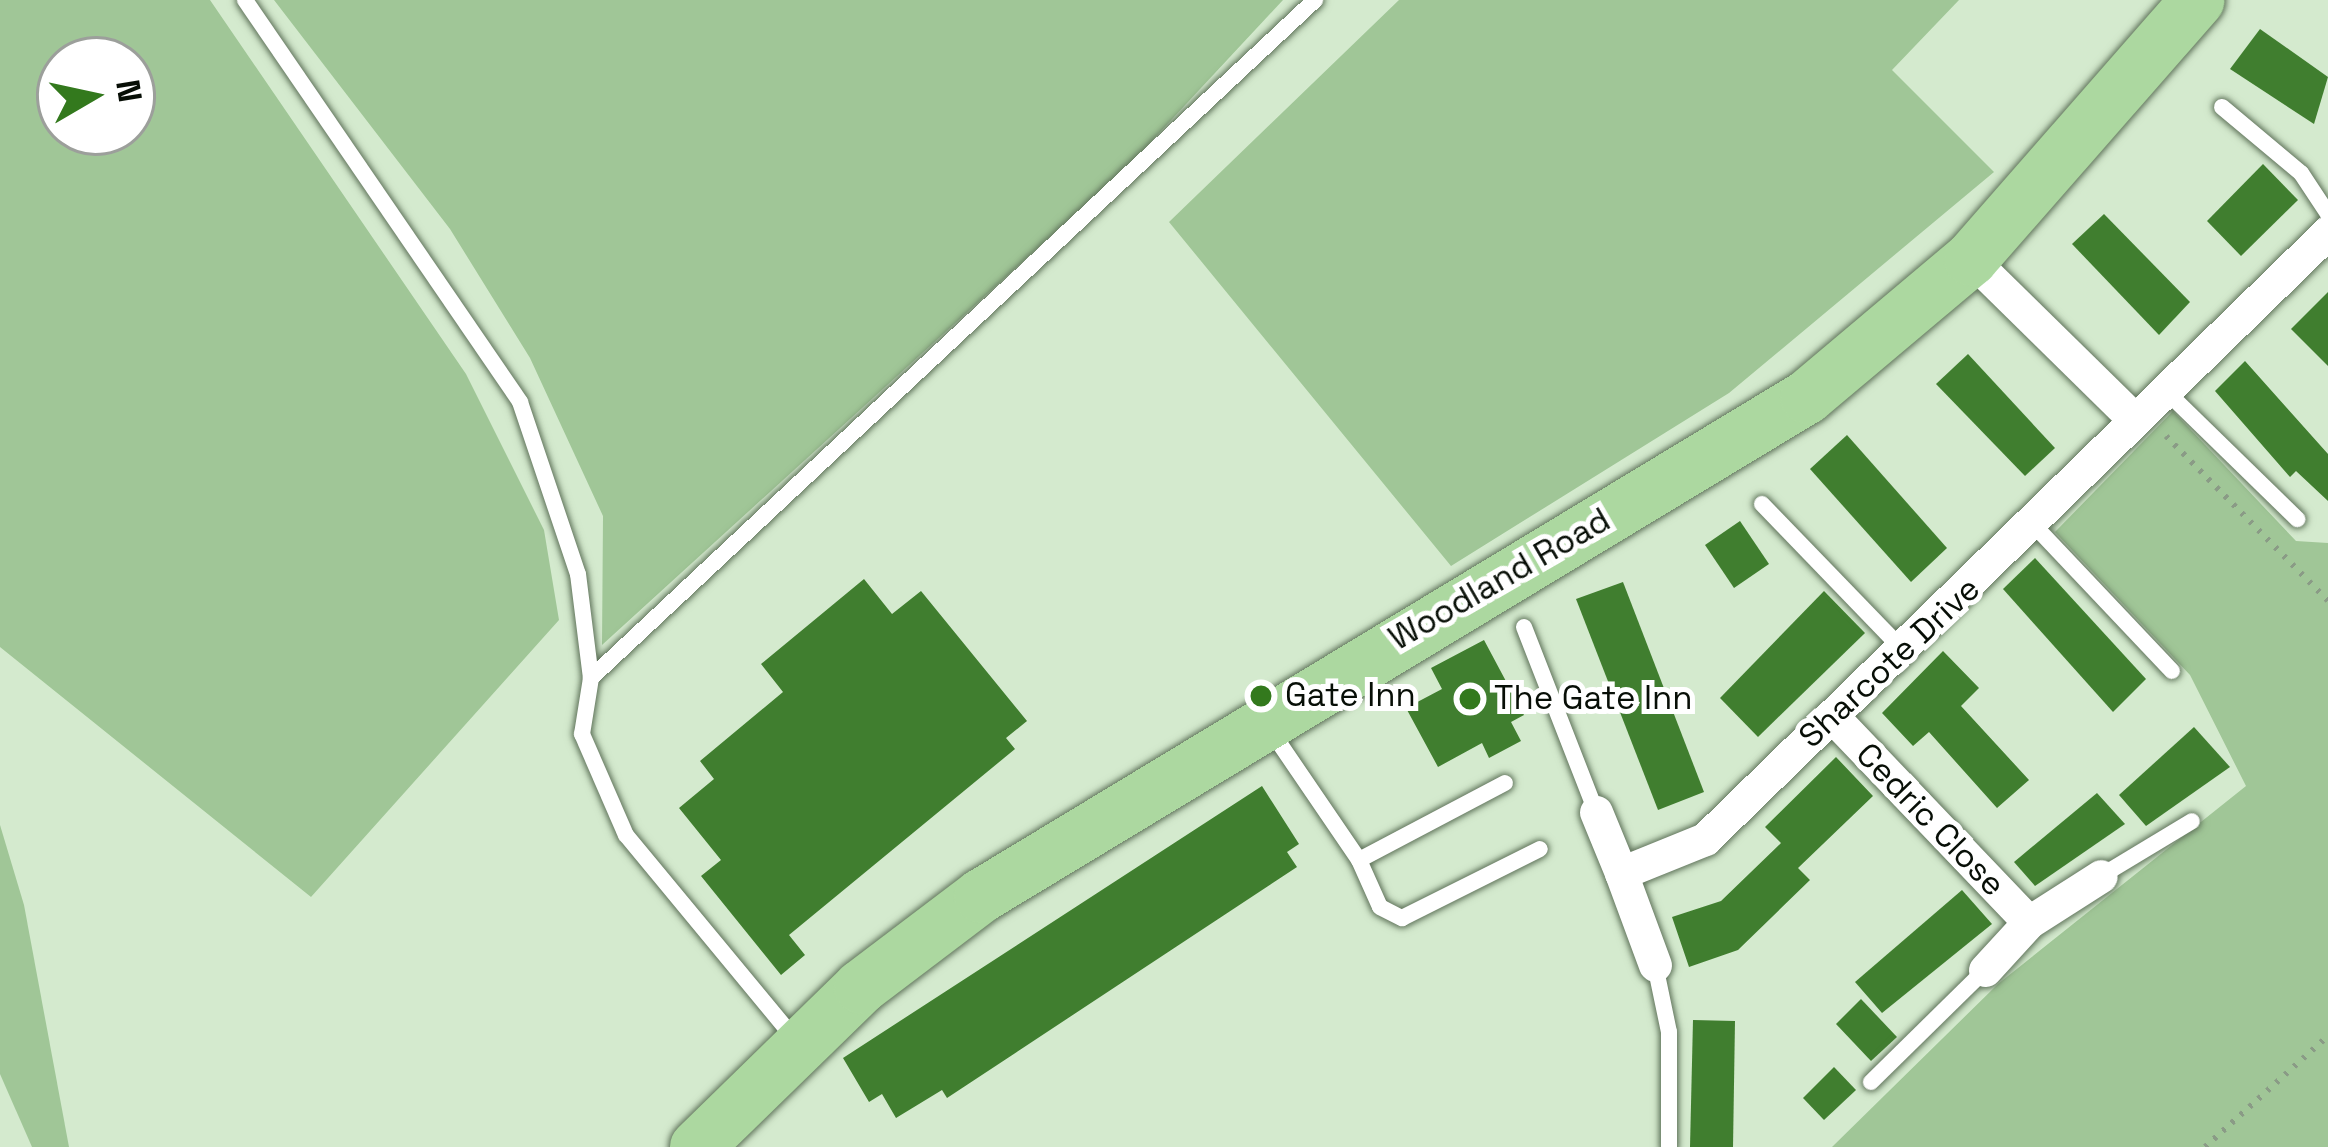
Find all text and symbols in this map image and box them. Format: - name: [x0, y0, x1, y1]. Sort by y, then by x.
- north arrow: [36, 36, 156, 156]
- text: N: [106, 77, 151, 105]
- street label: Woodland Road: [1383, 501, 1617, 659]
- street label: Sharcote Drive: [1792, 569, 1988, 757]
- place label: Gate Inn: [1285, 676, 1416, 716]
- place label: The Gate Inn: [1494, 679, 1692, 719]
- marker: Gate Inn: [1248, 683, 1274, 709]
- marker: The Gate Inn: [1457, 686, 1483, 712]
- street label: Cedric Close: [1847, 735, 2013, 905]

